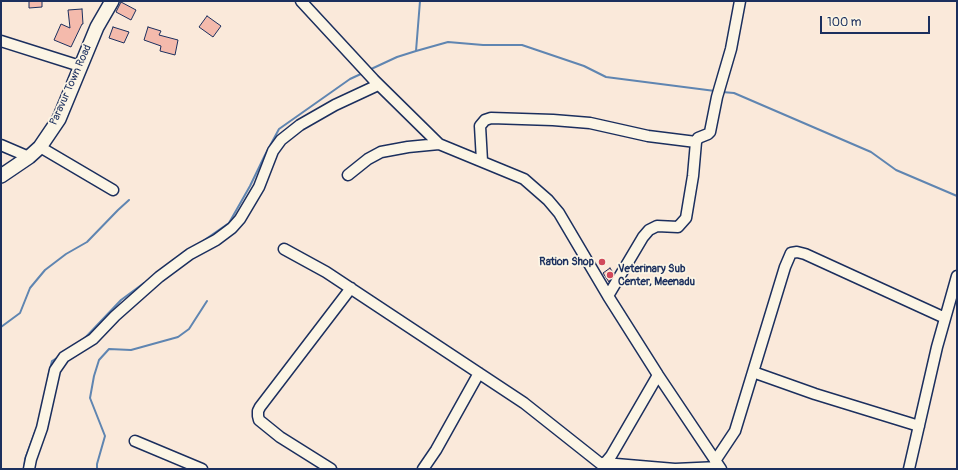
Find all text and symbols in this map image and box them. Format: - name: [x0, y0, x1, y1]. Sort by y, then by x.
- scale bar: [822, 8, 932, 34]
- text: 100 m: [827, 15, 861, 30]
- street label: Paravur Town Road: [47, 43, 95, 127]
- place label: Ration Shop: [539, 255, 594, 269]
- marker: Ration Shop: [597, 257, 607, 267]
- place label: Veterinary Sub Center, Meenadu: [618, 262, 695, 288]
- marker: Veterinary Sub Center, Meenadu: [605, 270, 615, 280]

